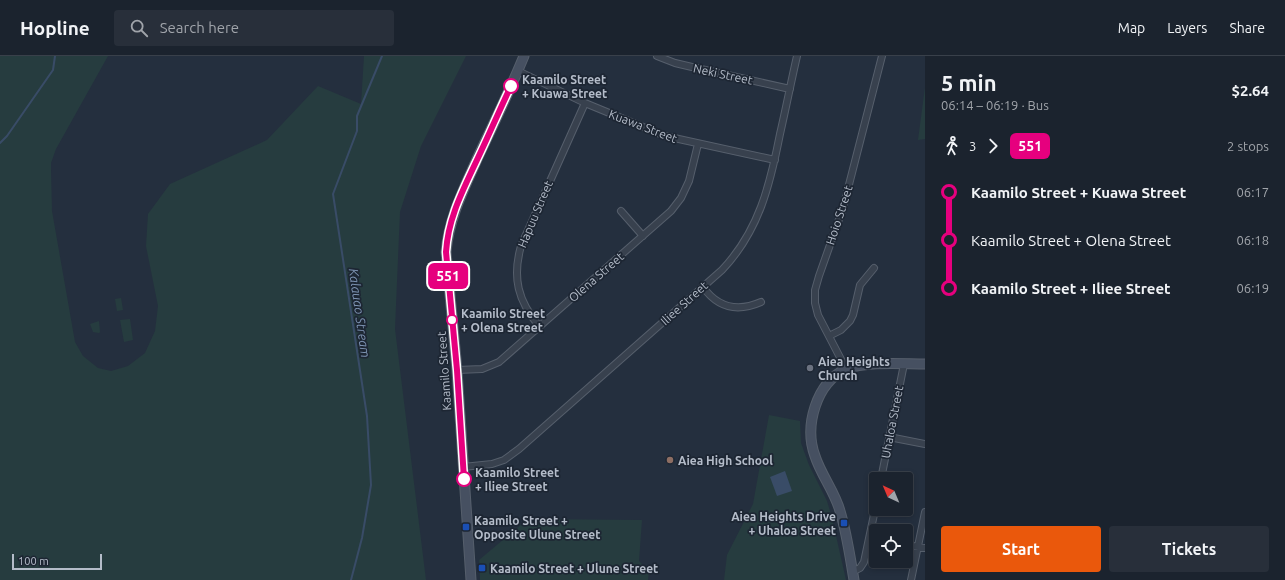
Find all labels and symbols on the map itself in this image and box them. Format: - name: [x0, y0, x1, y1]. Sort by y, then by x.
- street label: Neki Street: [692, 61, 754, 87]
- place label: Kaamilo Street + Kuawa Street: [522, 73, 607, 100]
- marker: Kaamilo Street + Kuawa Street: [503, 78, 519, 94]
- street label: Kuawa Street: [607, 107, 679, 145]
- street label: Hapuu Street: [515, 178, 555, 249]
- street label: Hoio Street: [823, 183, 855, 246]
- street label: Olena Street: [566, 249, 626, 304]
- line badge: 551: [425, 263, 471, 289]
- water label: Kalauao Stream: [347, 267, 373, 359]
- street label: Iliee Street: [658, 278, 710, 327]
- place label: Kaamilo Street + Olena Street: [461, 307, 545, 334]
- marker: Kaamilo Street + Olena Street: [446, 314, 458, 326]
- street label: Kaamilo Street: [435, 331, 453, 411]
- place label: Aiea Heights Church: [818, 355, 890, 382]
- marker: Aiea Heights Church: [805, 363, 815, 373]
- street label: Uhaloa Street: [879, 384, 905, 459]
- place label: Aiea High School: [678, 454, 773, 467]
- marker: Aiea High School: [665, 455, 675, 465]
- place label: Kaamilo Street + Iliee Street: [475, 466, 559, 493]
- marker: Kaamilo Street + Iliee Street: [456, 471, 472, 487]
- north arrow: [869, 472, 913, 516]
- place label: Aiea Heights Drive + Uhaloa Street: [731, 510, 836, 537]
- place label: Kaamilo Street + Opposite Ulune Street: [474, 514, 600, 541]
- marker: Aiea Heights Drive + Uhaloa Street: [839, 518, 849, 528]
- marker: Kaamilo Street + Opposite Ulune Street: [461, 522, 471, 532]
- scale bar: [12, 552, 102, 571]
- place label: Kaamilo Street + Ulune Street: [490, 562, 658, 575]
- marker: Kaamilo Street + Ulune Street: [477, 563, 487, 573]

